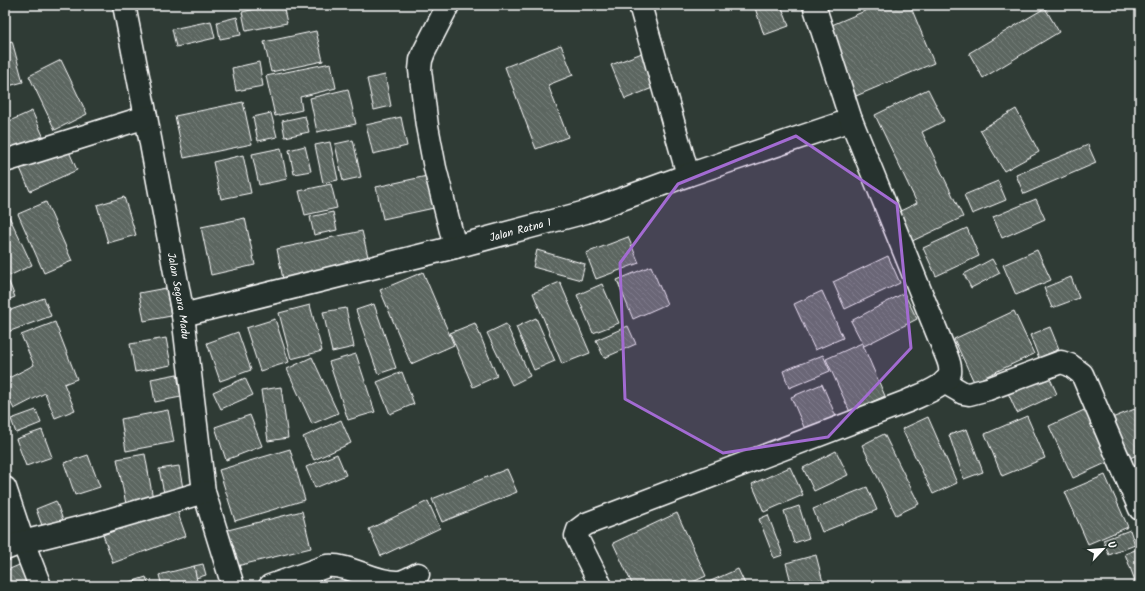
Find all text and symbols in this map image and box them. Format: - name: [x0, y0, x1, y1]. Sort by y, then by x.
- street label: Jalan Ratna 1: [488, 214, 554, 247]
- street label: Jalan Segara Madu: [162, 251, 194, 341]
- north arrow: [1083, 529, 1123, 569]
- text: U: [1102, 538, 1121, 552]

